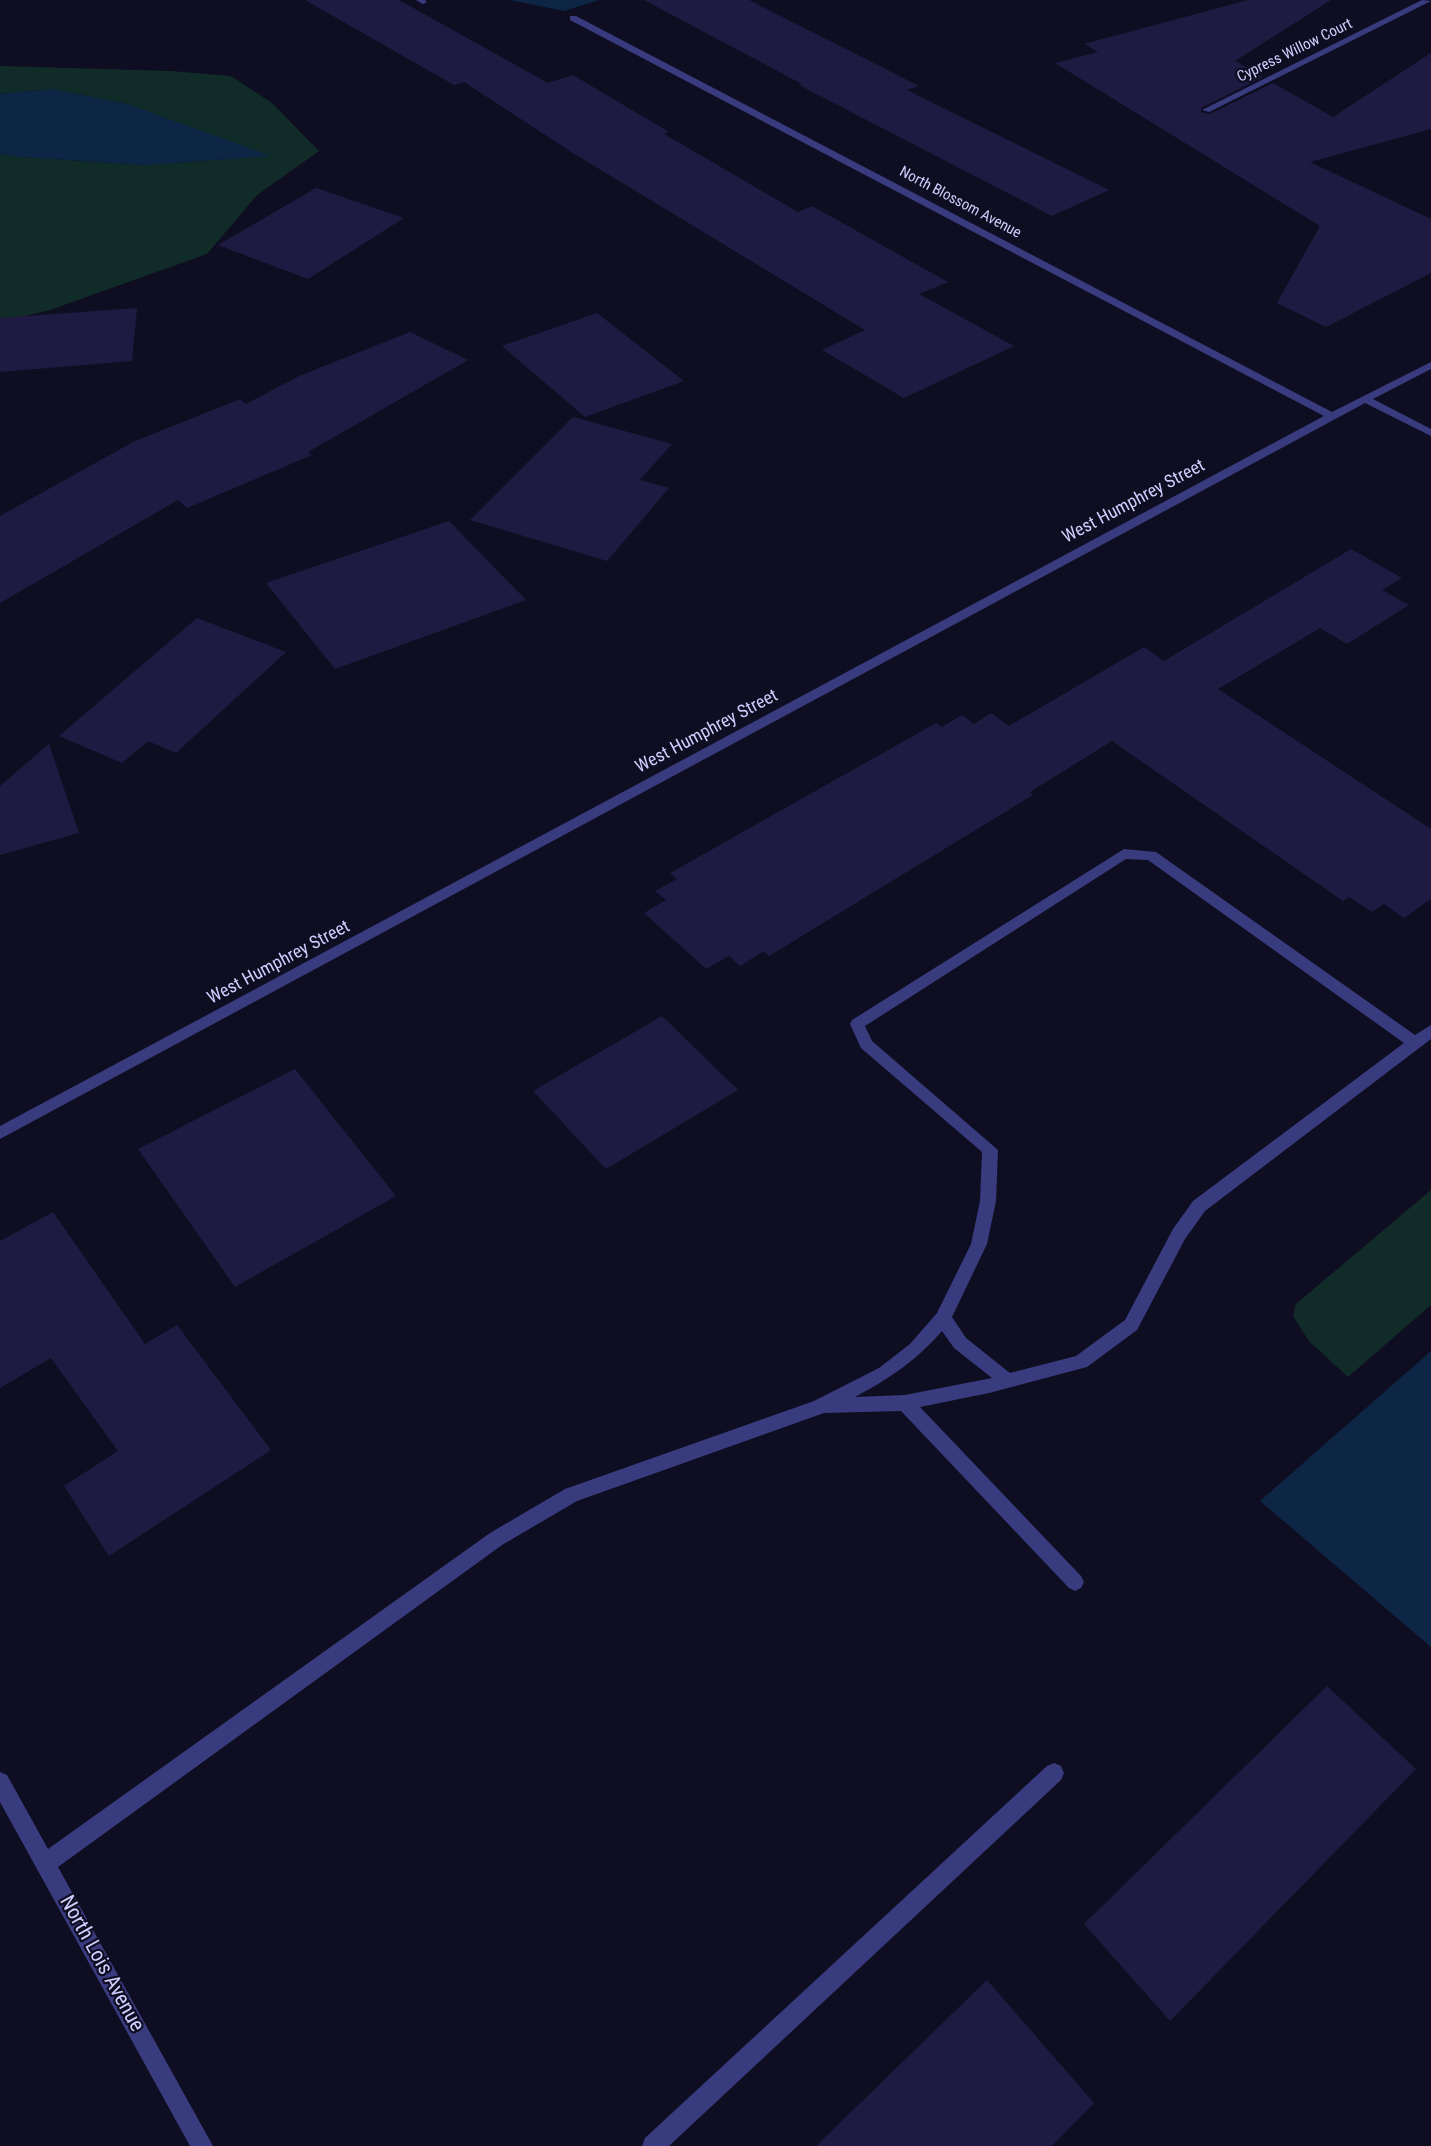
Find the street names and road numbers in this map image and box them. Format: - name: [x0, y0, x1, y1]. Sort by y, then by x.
- street label: Cypress Willow Court: [1234, 15, 1356, 87]
- street label: North Blossom Avenue: [896, 163, 1024, 243]
- street label: West Humphrey Street: [1059, 455, 1209, 549]
- street label: West Humphrey Street: [632, 685, 782, 779]
- street label: West Humphrey Street: [204, 916, 354, 1010]
- street label: North Lois Avenue: [53, 1891, 149, 2037]

